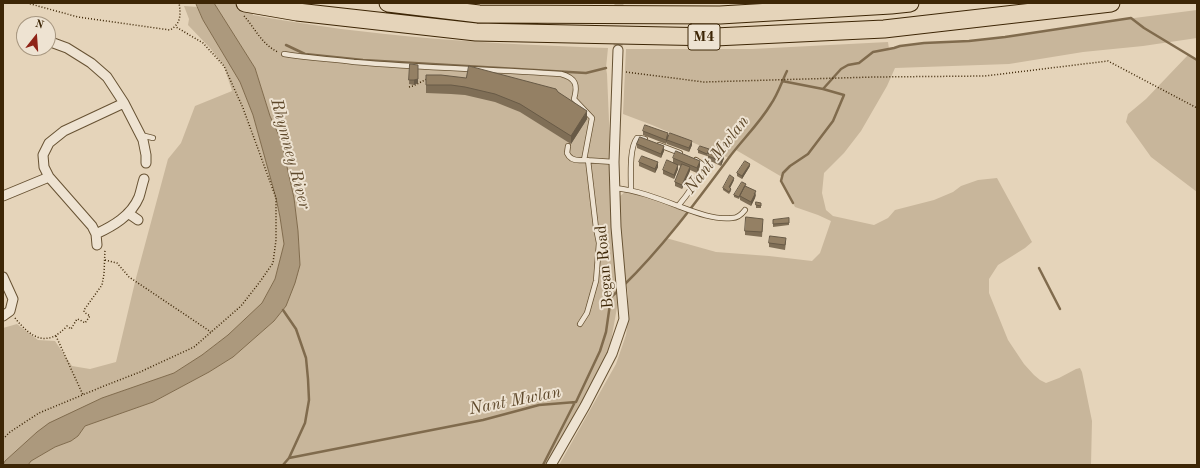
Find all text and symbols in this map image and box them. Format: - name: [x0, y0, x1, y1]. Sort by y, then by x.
- north arrow: [16, 16, 56, 56]
- text: N: [34, 19, 45, 31]
- road number: M4: [688, 24, 720, 50]
- water label: Rhymney River: [265, 96, 315, 212]
- water label: Nant Mwlan: [680, 112, 754, 198]
- street label: Began Road: [592, 224, 618, 310]
- water label: Nant Mwlan: [467, 382, 563, 420]

